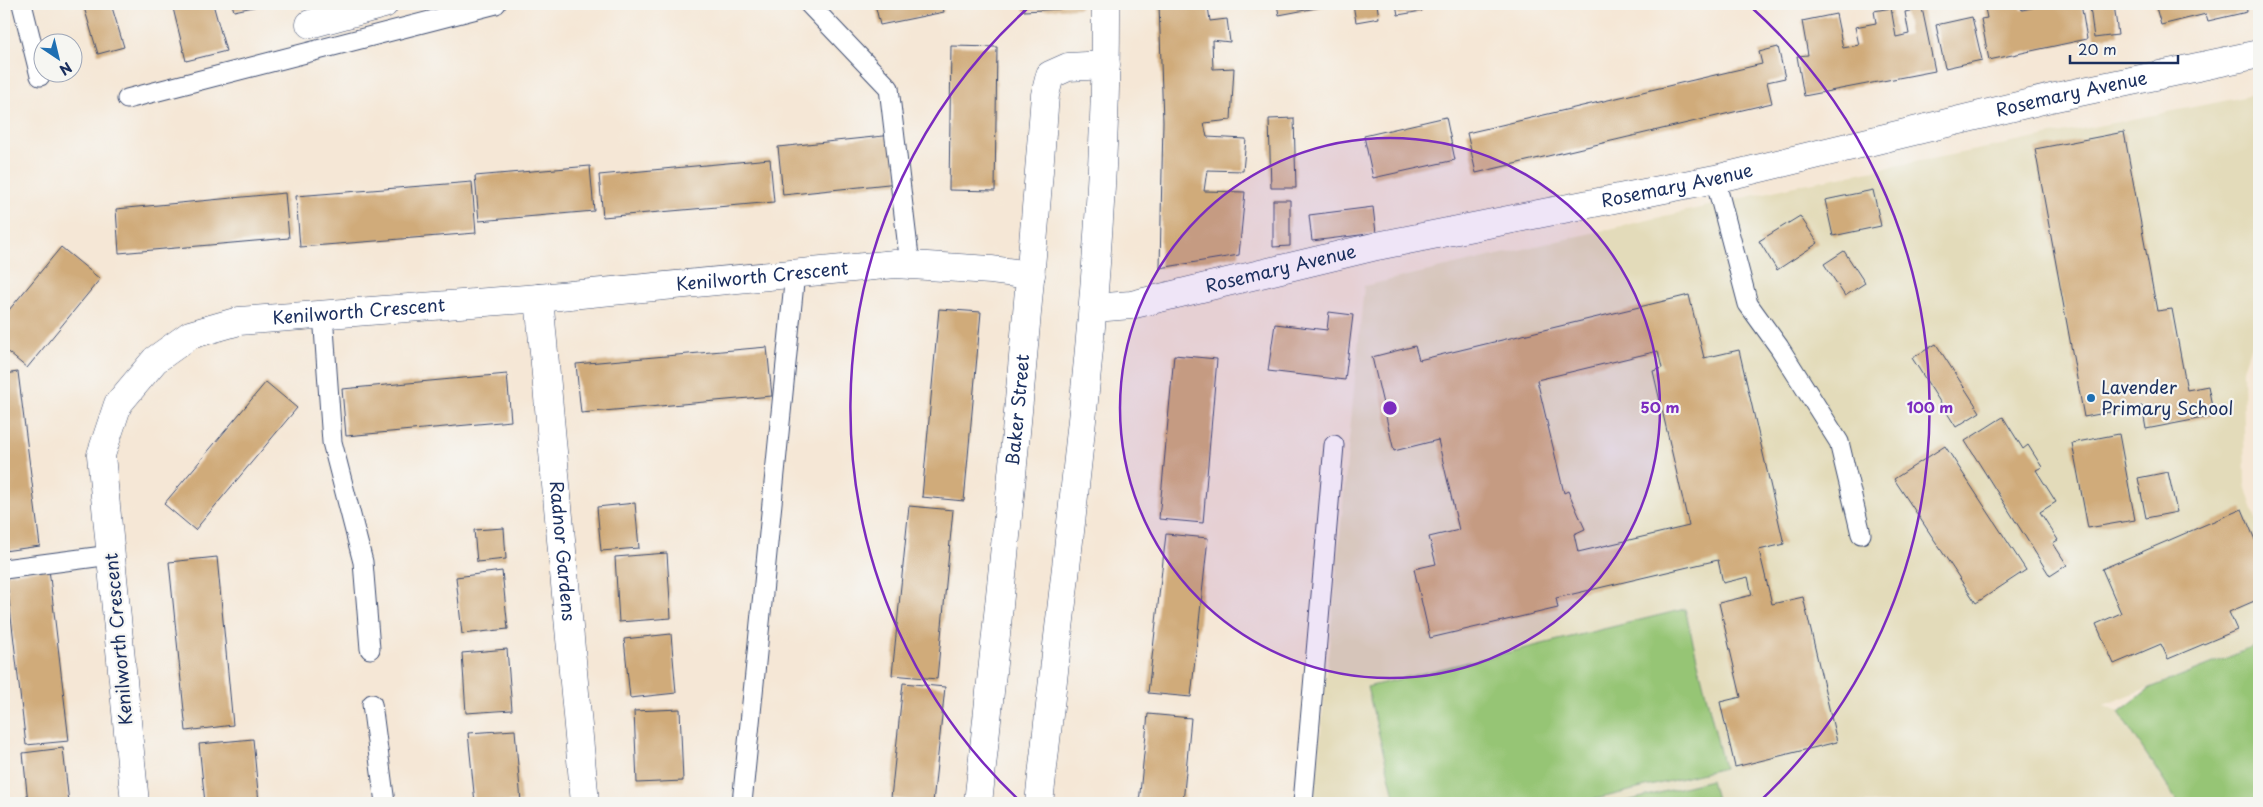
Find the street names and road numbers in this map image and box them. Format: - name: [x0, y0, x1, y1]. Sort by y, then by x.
- street label: Rosemary Avenue: [1993, 63, 2149, 123]
- street label: Rosemary Avenue: [1598, 155, 1755, 213]
- street label: Rosemary Avenue: [1202, 236, 1359, 299]
- street label: Kenilworth Crescent: [675, 254, 849, 297]
- street label: Kenilworth Crescent: [271, 290, 446, 330]
- street label: Baker Street: [998, 353, 1035, 467]
- street label: Radnor Gardens: [544, 479, 583, 622]
- street label: Kenilworth Crescent: [97, 552, 138, 726]

